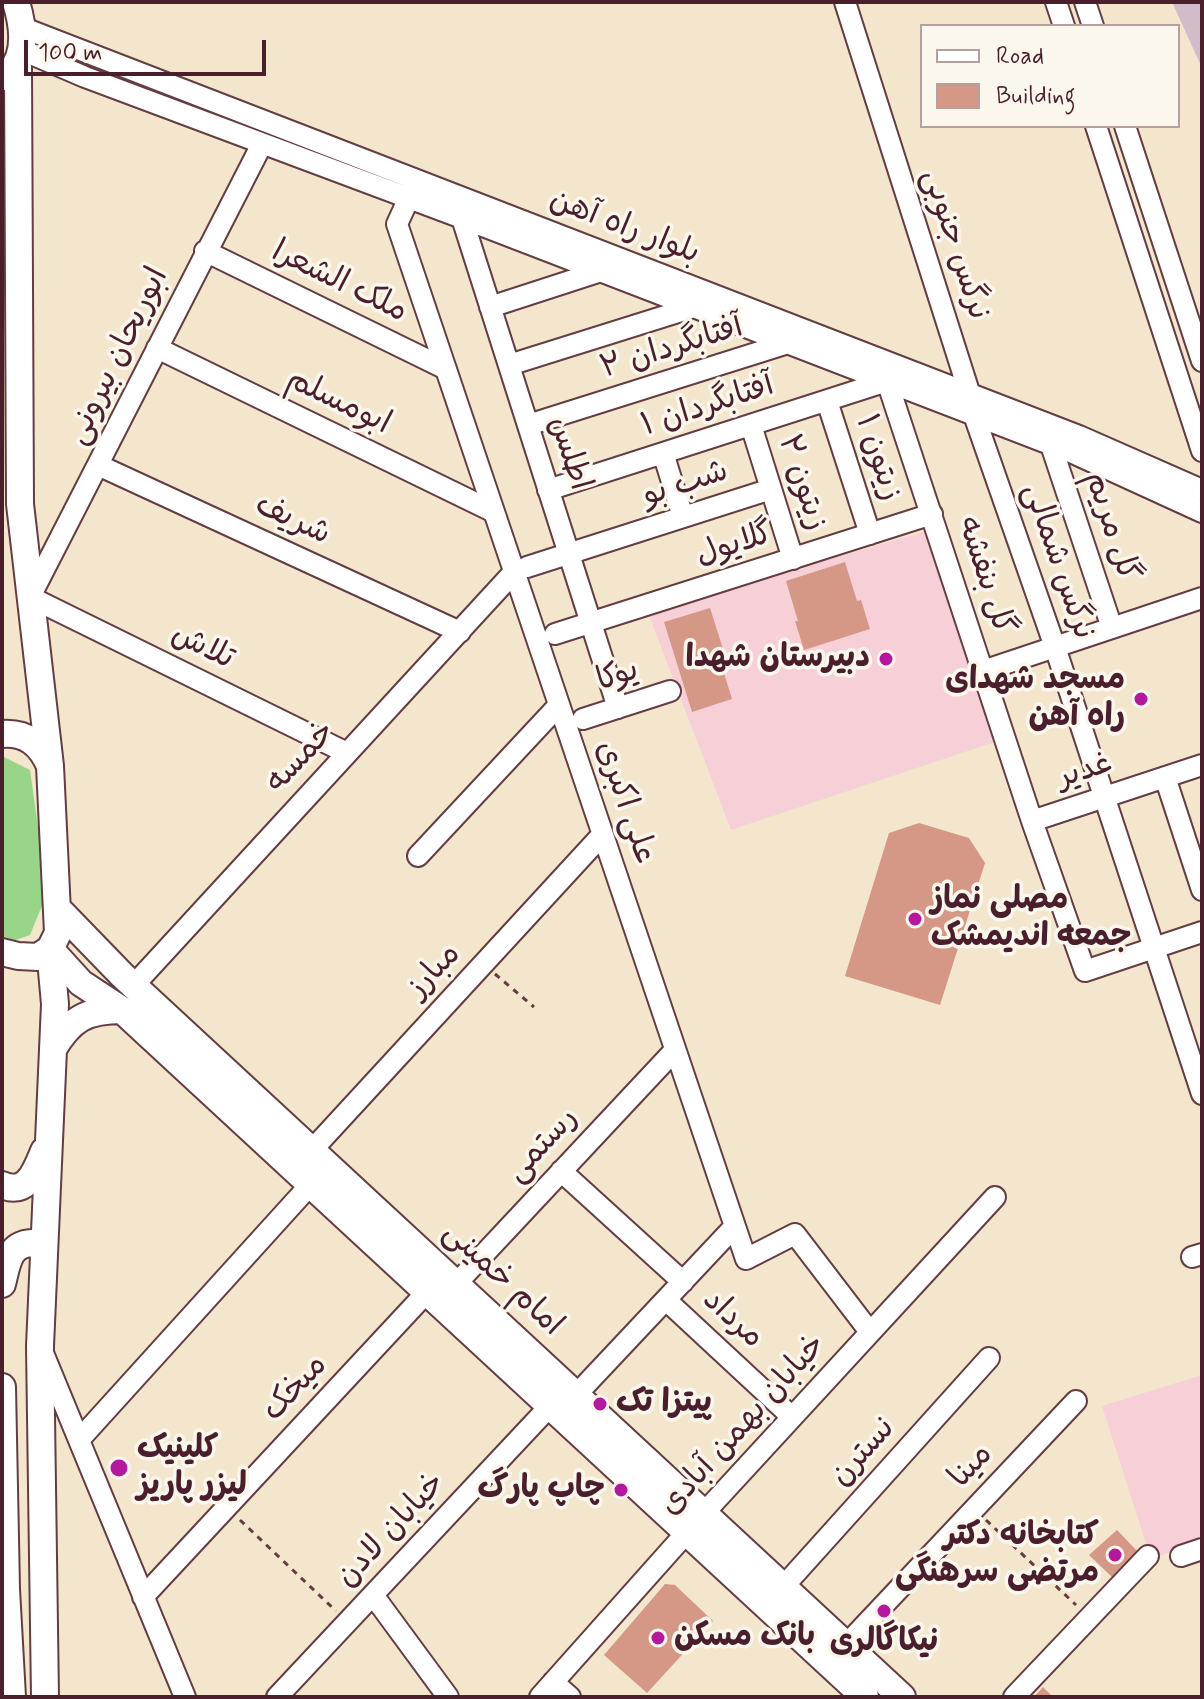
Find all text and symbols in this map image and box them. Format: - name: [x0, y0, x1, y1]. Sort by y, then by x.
- scale bar: [28, 24, 270, 74]
- legend: [920, 24, 1180, 128]
- text: 100 m: [38, 38, 102, 69]
- text: Road: [996, 41, 1044, 72]
- text: Building: [996, 81, 1076, 112]
- street label: نرگس جنوبی: [912, 165, 996, 325]
- street label: بلوار راه آهن: [544, 182, 704, 274]
- street label: ملک الشعرا: [265, 234, 413, 332]
- street label: ابوریحان بیرونی: [60, 262, 178, 452]
- street label: آفتابگردان ۲: [596, 309, 748, 389]
- street label: ابومسلم: [280, 361, 396, 445]
- street label: آفتابگردان ۱: [637, 367, 779, 447]
- street label: زیتون ۱: [845, 410, 909, 506]
- street label: اطلس: [538, 412, 598, 496]
- street label: زیتون ۲: [768, 430, 834, 536]
- street label: شب بو: [638, 453, 734, 517]
- street label: گل مریم: [1074, 467, 1146, 587]
- street label: نرگس شمالی: [1012, 479, 1102, 645]
- street label: شریف: [248, 487, 336, 555]
- street label: گل بنفشه: [947, 512, 1021, 640]
- street label: گلایول: [692, 516, 778, 576]
- street label: تلاش: [164, 616, 240, 680]
- place label: دبیرستان شهدا: [686, 640, 870, 678]
- marker: دبیرستان شهدا: [877, 650, 895, 668]
- street label: یوکا: [592, 652, 644, 702]
- place label: مسجد شهدای راه آهن: [945, 662, 1125, 737]
- marker: مسجد شهدای راه آهن: [1132, 690, 1150, 708]
- street label: خمسه: [259, 714, 345, 802]
- street label: علی اکبری: [585, 737, 663, 869]
- street label: غدیر: [1052, 745, 1118, 799]
- place label: مصلی نماز جمعه اندیمشک: [931, 882, 1132, 957]
- marker: مصلی نماز جمعه اندیمشک: [906, 910, 924, 928]
- street label: مبارز: [400, 936, 470, 1008]
- street label: رستمی: [499, 1100, 587, 1192]
- street label: امام خمینی: [434, 1215, 570, 1345]
- street label: مرداد: [693, 1282, 771, 1358]
- street label: خیابان بهمن آبادی: [652, 1327, 836, 1525]
- street label: میخک: [256, 1348, 336, 1430]
- place label: پیتزا تک: [616, 1385, 712, 1423]
- marker: پیتزا تک: [591, 1395, 609, 1413]
- street label: نسترن: [823, 1411, 905, 1495]
- place label: کلینیک لیزر پاریز: [137, 1431, 247, 1506]
- street label: مینا: [942, 1437, 1002, 1497]
- marker: کلینیک لیزر پاریز: [108, 1457, 130, 1479]
- street label: خیابان لادن: [329, 1466, 455, 1596]
- place label: چاپ پارگ: [478, 1471, 605, 1509]
- marker: چاپ پارگ: [612, 1481, 630, 1499]
- place label: کتابخانه دکتر مرتضی سرهنگی: [895, 1518, 1099, 1593]
- marker: کتابخانه دکتر مرتضی سرهنگی: [1106, 1546, 1124, 1564]
- marker: نیکاگالری: [875, 1602, 893, 1620]
- place label: بانک مسکن: [674, 1619, 815, 1657]
- place label: نیکاگالری: [830, 1624, 938, 1662]
- marker: بانک مسکن: [649, 1629, 667, 1647]

